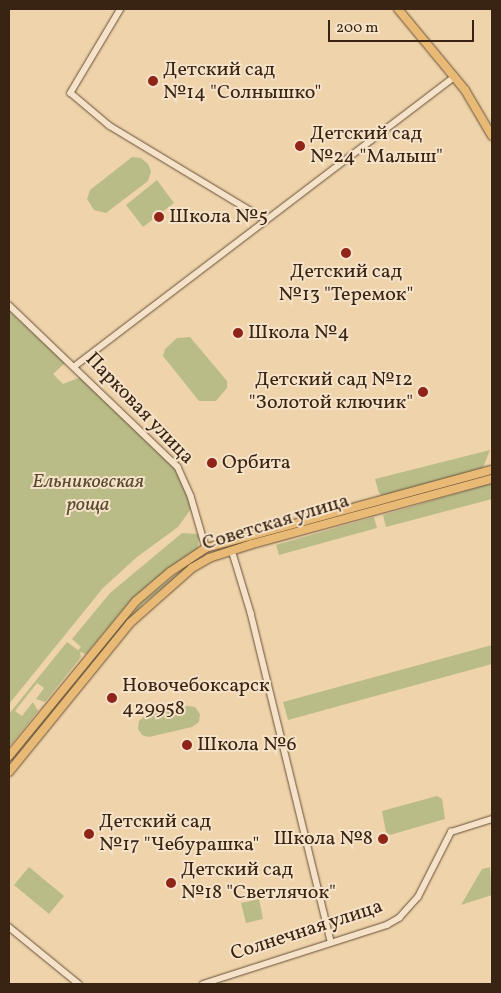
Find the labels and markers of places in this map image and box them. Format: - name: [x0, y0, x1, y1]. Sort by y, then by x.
- place label: Детский сад №14 "Солнышко": [163, 58, 321, 105]
- marker: Детский сад №14 "Солнышко": [147, 75, 159, 87]
- place label: Детский сад №24 "Малыш": [310, 122, 443, 169]
- marker: Детский сад №24 "Малыш": [294, 140, 306, 152]
- place label: Школа №5: [169, 205, 268, 229]
- marker: Школа №5: [153, 211, 165, 223]
- marker: Детский сад №13 "Теремок": [340, 247, 352, 259]
- place label: Детский сад №13 "Теремок": [279, 261, 413, 308]
- place label: Школа №4: [248, 321, 349, 345]
- marker: Школа №4: [232, 327, 244, 339]
- place label: Детский сад №12 "Золотой ключик": [249, 369, 413, 416]
- marker: Детский сад №12 "Золотой ключик": [417, 386, 429, 398]
- place label: Орбита: [222, 451, 291, 475]
- marker: Орбита: [206, 457, 218, 469]
- place label: Новочебоксарск 429958: [122, 674, 270, 721]
- marker: Новочебоксарск 429958: [106, 692, 118, 704]
- place label: Школа №6: [197, 733, 297, 757]
- marker: Школа №6: [181, 739, 193, 751]
- place label: Детский сад №17 "Чебурашка": [99, 810, 259, 857]
- place label: Школа №8: [273, 827, 373, 851]
- marker: Детский сад №17 "Чебурашка": [83, 828, 95, 840]
- marker: Школа №8: [377, 833, 389, 845]
- place label: Детский сад №18 "Светлячок": [181, 859, 336, 906]
- marker: Детский сад №18 "Светлячок": [165, 877, 177, 889]

